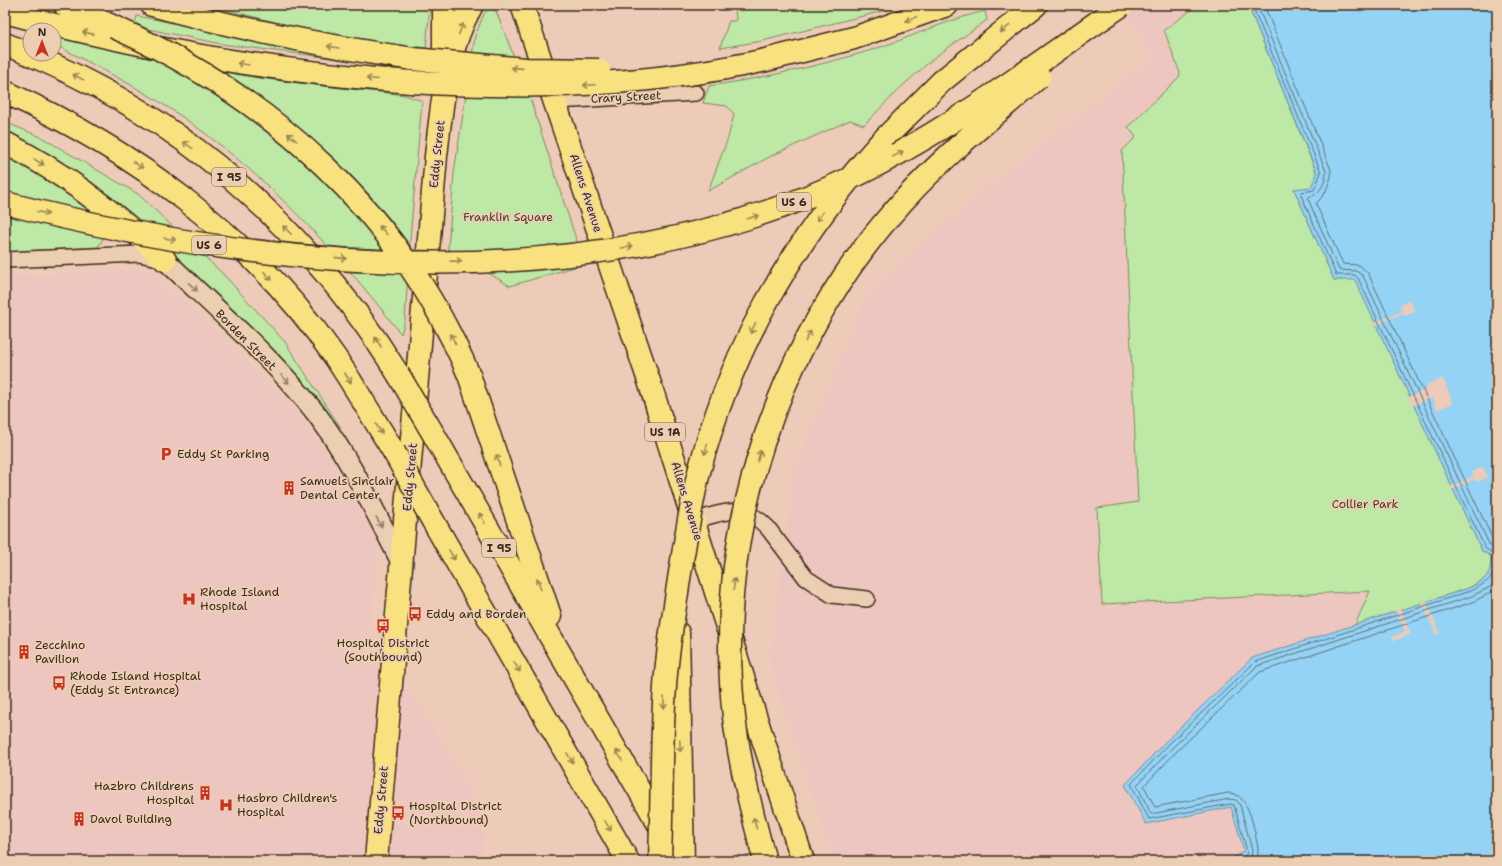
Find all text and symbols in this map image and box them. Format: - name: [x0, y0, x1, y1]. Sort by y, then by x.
- one-way arrow: [905, 16, 917, 24]
- north arrow: [22, 22, 62, 62]
- one-way arrow: [457, 23, 465, 35]
- text: N: [38, 25, 47, 40]
- one-way arrow: [1000, 25, 1011, 33]
- one-way arrow: [82, 28, 95, 36]
- one-way arrow: [327, 42, 340, 50]
- one-way arrow: [237, 60, 250, 68]
- one-way arrow: [511, 65, 524, 72]
- one-way arrow: [72, 73, 84, 80]
- one-way arrow: [366, 76, 379, 83]
- one-way arrow: [583, 81, 596, 88]
- street label: Crary Street: [590, 87, 662, 107]
- street label: Eddy Street: [425, 119, 449, 189]
- one-way arrow: [287, 133, 298, 142]
- one-way arrow: [183, 141, 194, 149]
- one-way arrow: [892, 149, 904, 157]
- street label: Allens Avenue: [566, 151, 606, 235]
- one-way arrow: [33, 158, 45, 166]
- one-way arrow: [132, 161, 143, 169]
- road number: I 95: [212, 168, 246, 186]
- road number: US 6: [777, 193, 811, 211]
- one-way arrow: [36, 209, 49, 217]
- park label: Franklin Square: [463, 209, 553, 225]
- one-way arrow: [816, 211, 824, 222]
- one-way arrow: [747, 213, 760, 220]
- one-way arrow: [379, 224, 388, 235]
- one-way arrow: [282, 225, 292, 235]
- one-way arrow: [164, 235, 177, 243]
- road number: US 6: [192, 236, 226, 254]
- one-way arrow: [620, 243, 633, 251]
- one-way arrow: [334, 255, 347, 262]
- one-way arrow: [449, 257, 462, 265]
- one-way arrow: [263, 271, 273, 281]
- one-way arrow: [188, 282, 198, 292]
- street label: Borden Street: [212, 306, 280, 374]
- one-way arrow: [749, 321, 756, 333]
- one-way arrow: [805, 330, 812, 342]
- one-way arrow: [449, 333, 456, 345]
- one-way arrow: [373, 336, 382, 347]
- one-way arrow: [345, 372, 353, 384]
- one-way arrow: [280, 374, 289, 384]
- one-way arrow: [376, 423, 384, 435]
- road number: US 1A: [645, 423, 685, 441]
- street label: Eddy Street: [399, 442, 421, 512]
- one-way arrow: [702, 442, 709, 455]
- parking icon: Eddy St Parking: [158, 446, 174, 462]
- place label: Eddy St Parking: [177, 446, 269, 462]
- one-way arrow: [756, 450, 763, 463]
- one-way arrow: [494, 454, 501, 467]
- street label: Allens Avenue: [667, 459, 707, 543]
- place label: Samuels Sinclair Dental Center: [300, 473, 395, 503]
- building icon: Samuels Sinclair Dental Center: [281, 480, 297, 496]
- park label: Collier Park: [1332, 496, 1398, 512]
- one-way arrow: [478, 512, 486, 524]
- one-way arrow: [376, 515, 384, 527]
- road number: I 95: [482, 539, 516, 557]
- one-way arrow: [449, 548, 457, 560]
- one-way arrow: [535, 577, 542, 590]
- one-way arrow: [730, 578, 738, 591]
- place label: Rhode Island Hospital: [200, 584, 280, 614]
- hospital icon: Rhode Island Hospital: [181, 591, 197, 607]
- bus stop icon: Eddy and Borden: [407, 606, 423, 622]
- place label: Eddy and Borden: [426, 606, 526, 622]
- bus stop icon: Hospital District (Southbound): [375, 618, 391, 634]
- place label: Hospital District (Southbound): [337, 635, 429, 665]
- place label: Zecchino Pavilion: [35, 637, 85, 667]
- building icon: Zecchino Pavilion: [16, 644, 32, 660]
- one-way arrow: [514, 661, 522, 673]
- place label: Rhode Island Hospital (Eddy St Entrance): [70, 668, 201, 698]
- bus stop icon: Rhode Island Hospital (Eddy St Entrance): [51, 675, 67, 691]
- one-way arrow: [661, 696, 668, 709]
- one-way arrow: [676, 739, 684, 752]
- one-way arrow: [615, 749, 623, 761]
- one-way arrow: [566, 752, 574, 764]
- street label: Eddy Street: [370, 765, 392, 835]
- place label: Hazbro Childrens Hospital: [94, 778, 194, 808]
- building icon: Hazbro Childrens Hospital: [197, 785, 213, 801]
- place label: Hasbro Children's Hospital: [237, 790, 338, 820]
- hospital icon: Hasbro Children's Hospital: [218, 797, 234, 813]
- place label: Hospital District (Northbound): [409, 798, 502, 828]
- bus stop icon: Hospital District (Northbound): [390, 805, 406, 821]
- building icon: Davol Building: [71, 811, 87, 827]
- place label: Davol Building: [90, 811, 172, 827]
- one-way arrow: [751, 817, 758, 830]
- one-way arrow: [605, 820, 613, 832]

